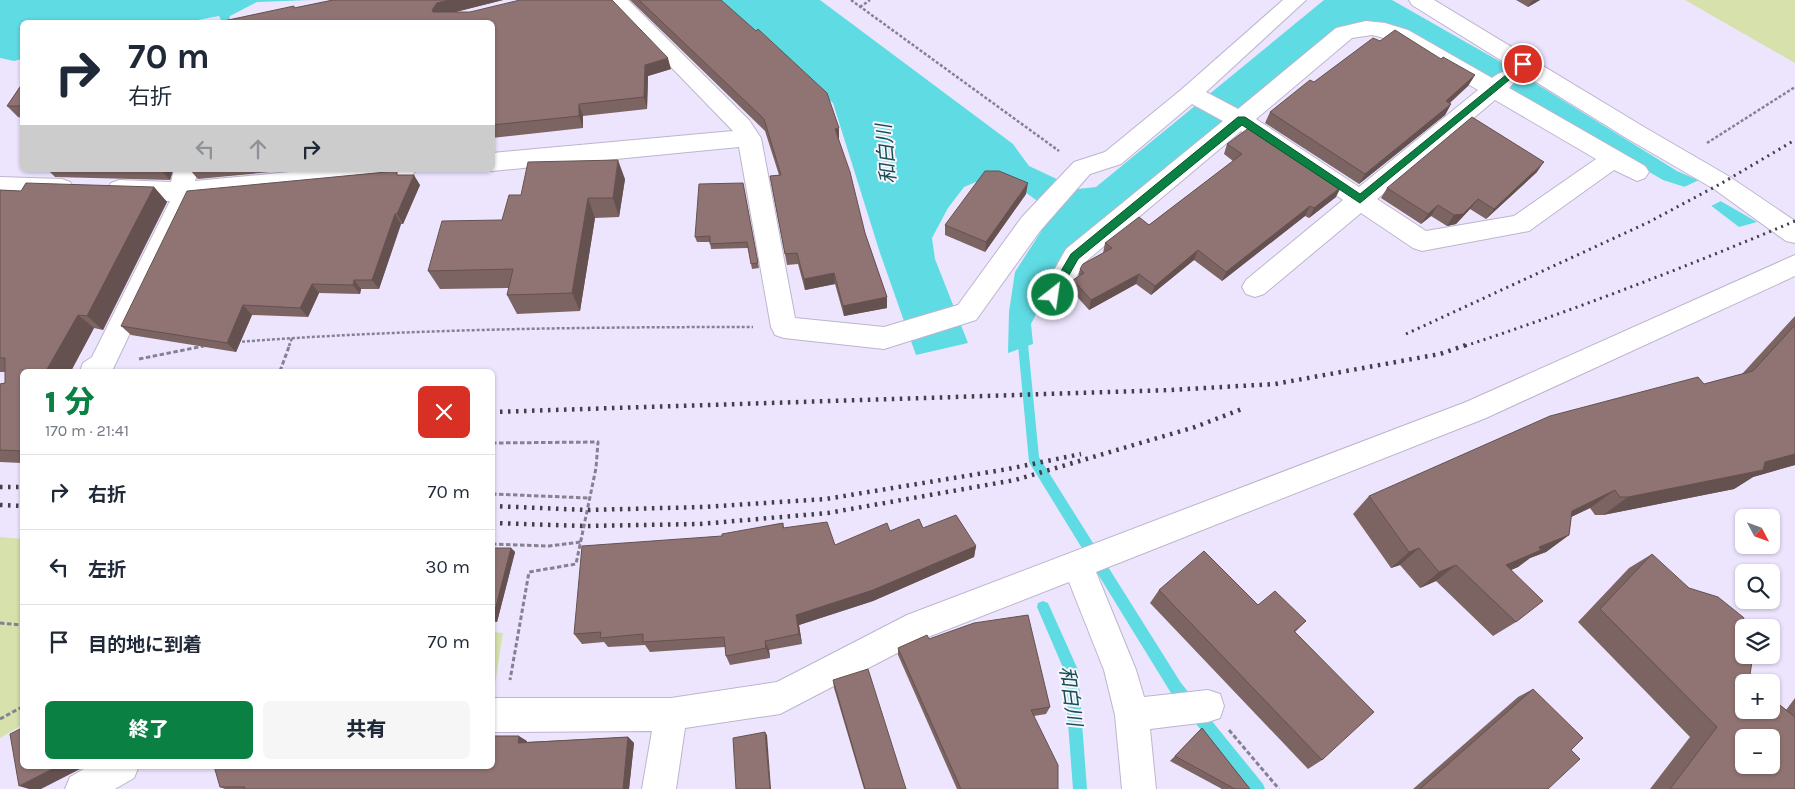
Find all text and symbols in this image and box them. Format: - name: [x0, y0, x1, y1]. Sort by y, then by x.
- text: 70 m: [128, 36, 210, 77]
- icon: right: [45, 40, 110, 105]
- pin: [1502, 43, 1544, 85]
- icon: arrive: [1509, 50, 1537, 78]
- text: 右折: [128, 84, 172, 110]
- water label: 和白川: [872, 121, 901, 185]
- icon: left: [191, 135, 219, 163]
- icon: ahead: [244, 135, 272, 163]
- icon: right: [297, 135, 325, 163]
- position arrow: [1026, 268, 1078, 320]
- text: 1 分: [45, 384, 95, 420]
- button: close: [418, 386, 470, 438]
- text: 170 m · 21:41: [45, 421, 129, 440]
- icon: right: [45, 478, 73, 506]
- text: 70 m: [428, 481, 470, 503]
- text: 右折: [88, 484, 126, 506]
- north arrow: [1735, 509, 1780, 554]
- map controls: [1735, 509, 1780, 774]
- icon: left: [45, 553, 73, 581]
- text: 30 m: [425, 556, 470, 578]
- text: 左折: [88, 559, 126, 581]
- button: search: [1735, 564, 1780, 609]
- button: layers: [1735, 619, 1780, 664]
- icon: arrive: [45, 628, 73, 656]
- text: 70 m: [428, 631, 470, 653]
- text: 目的地に到着: [88, 634, 202, 656]
- water label: 和白川: [1055, 665, 1086, 729]
- button: +: [1735, 674, 1780, 719]
- button: 終了: [45, 701, 253, 759]
- button: 共有: [263, 701, 470, 759]
- button: −: [1735, 729, 1780, 774]

